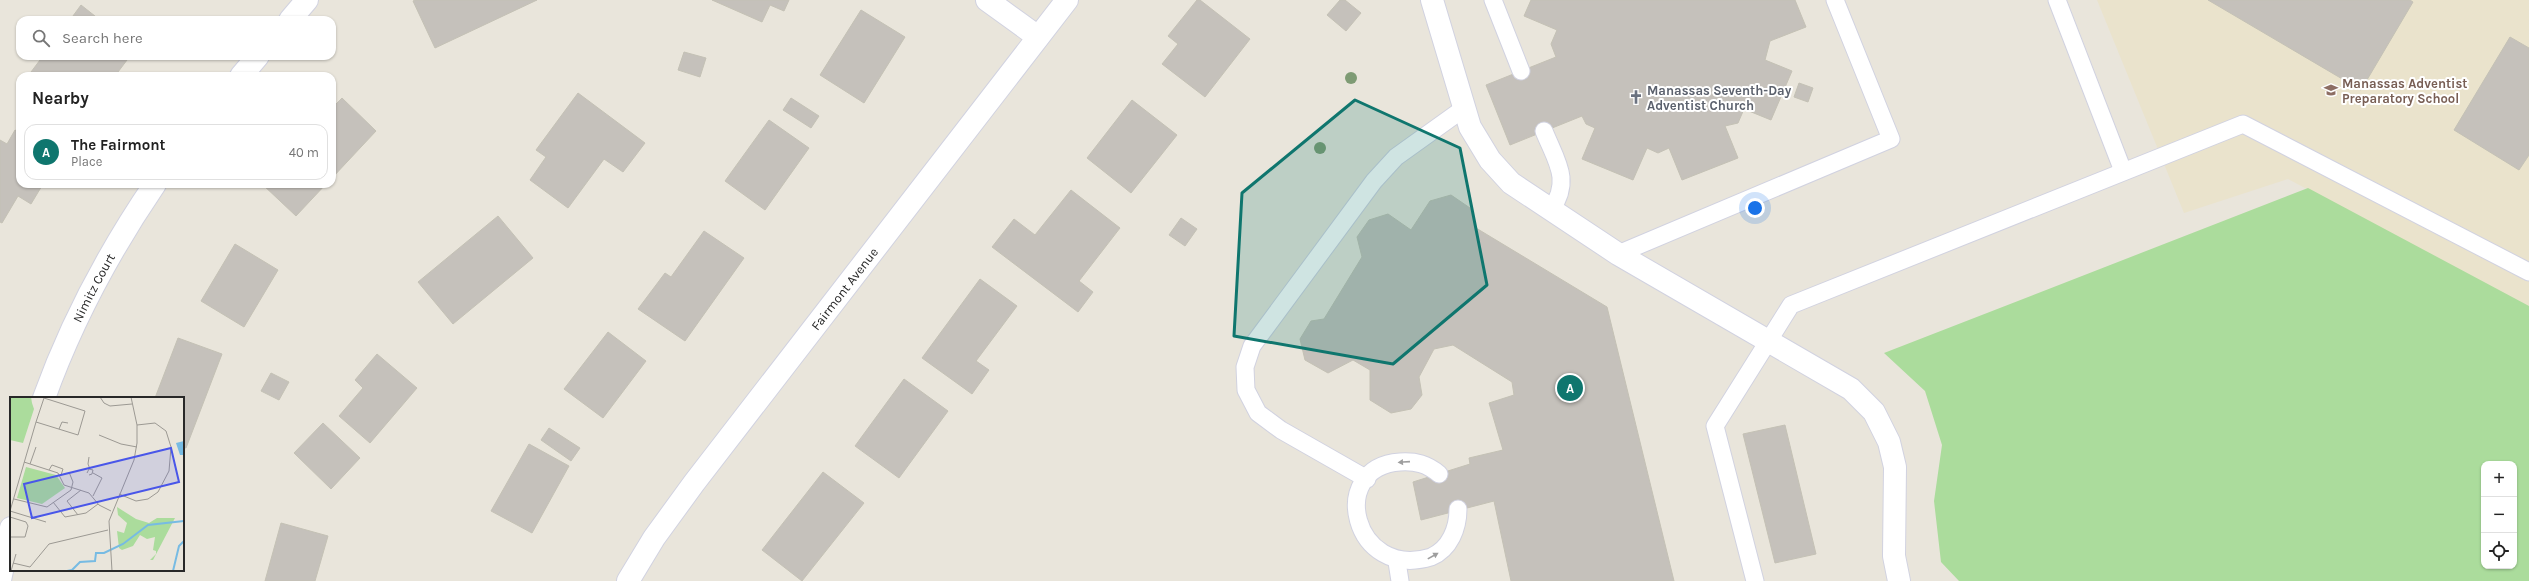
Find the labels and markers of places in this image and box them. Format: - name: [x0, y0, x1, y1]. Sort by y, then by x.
- place label: Manassas Adventist Preparatory School: [2342, 76, 2467, 106]
- school or university icon: Manassas Adventist Preparatory School: [2323, 82, 2339, 98]
- place label: Manassas Seventh-Day Adventist Church: [1647, 83, 1792, 113]
- church icon: Manassas Seventh-Day Adventist Church: [1628, 89, 1644, 105]
- pin: A: [1557, 373, 1583, 403]

